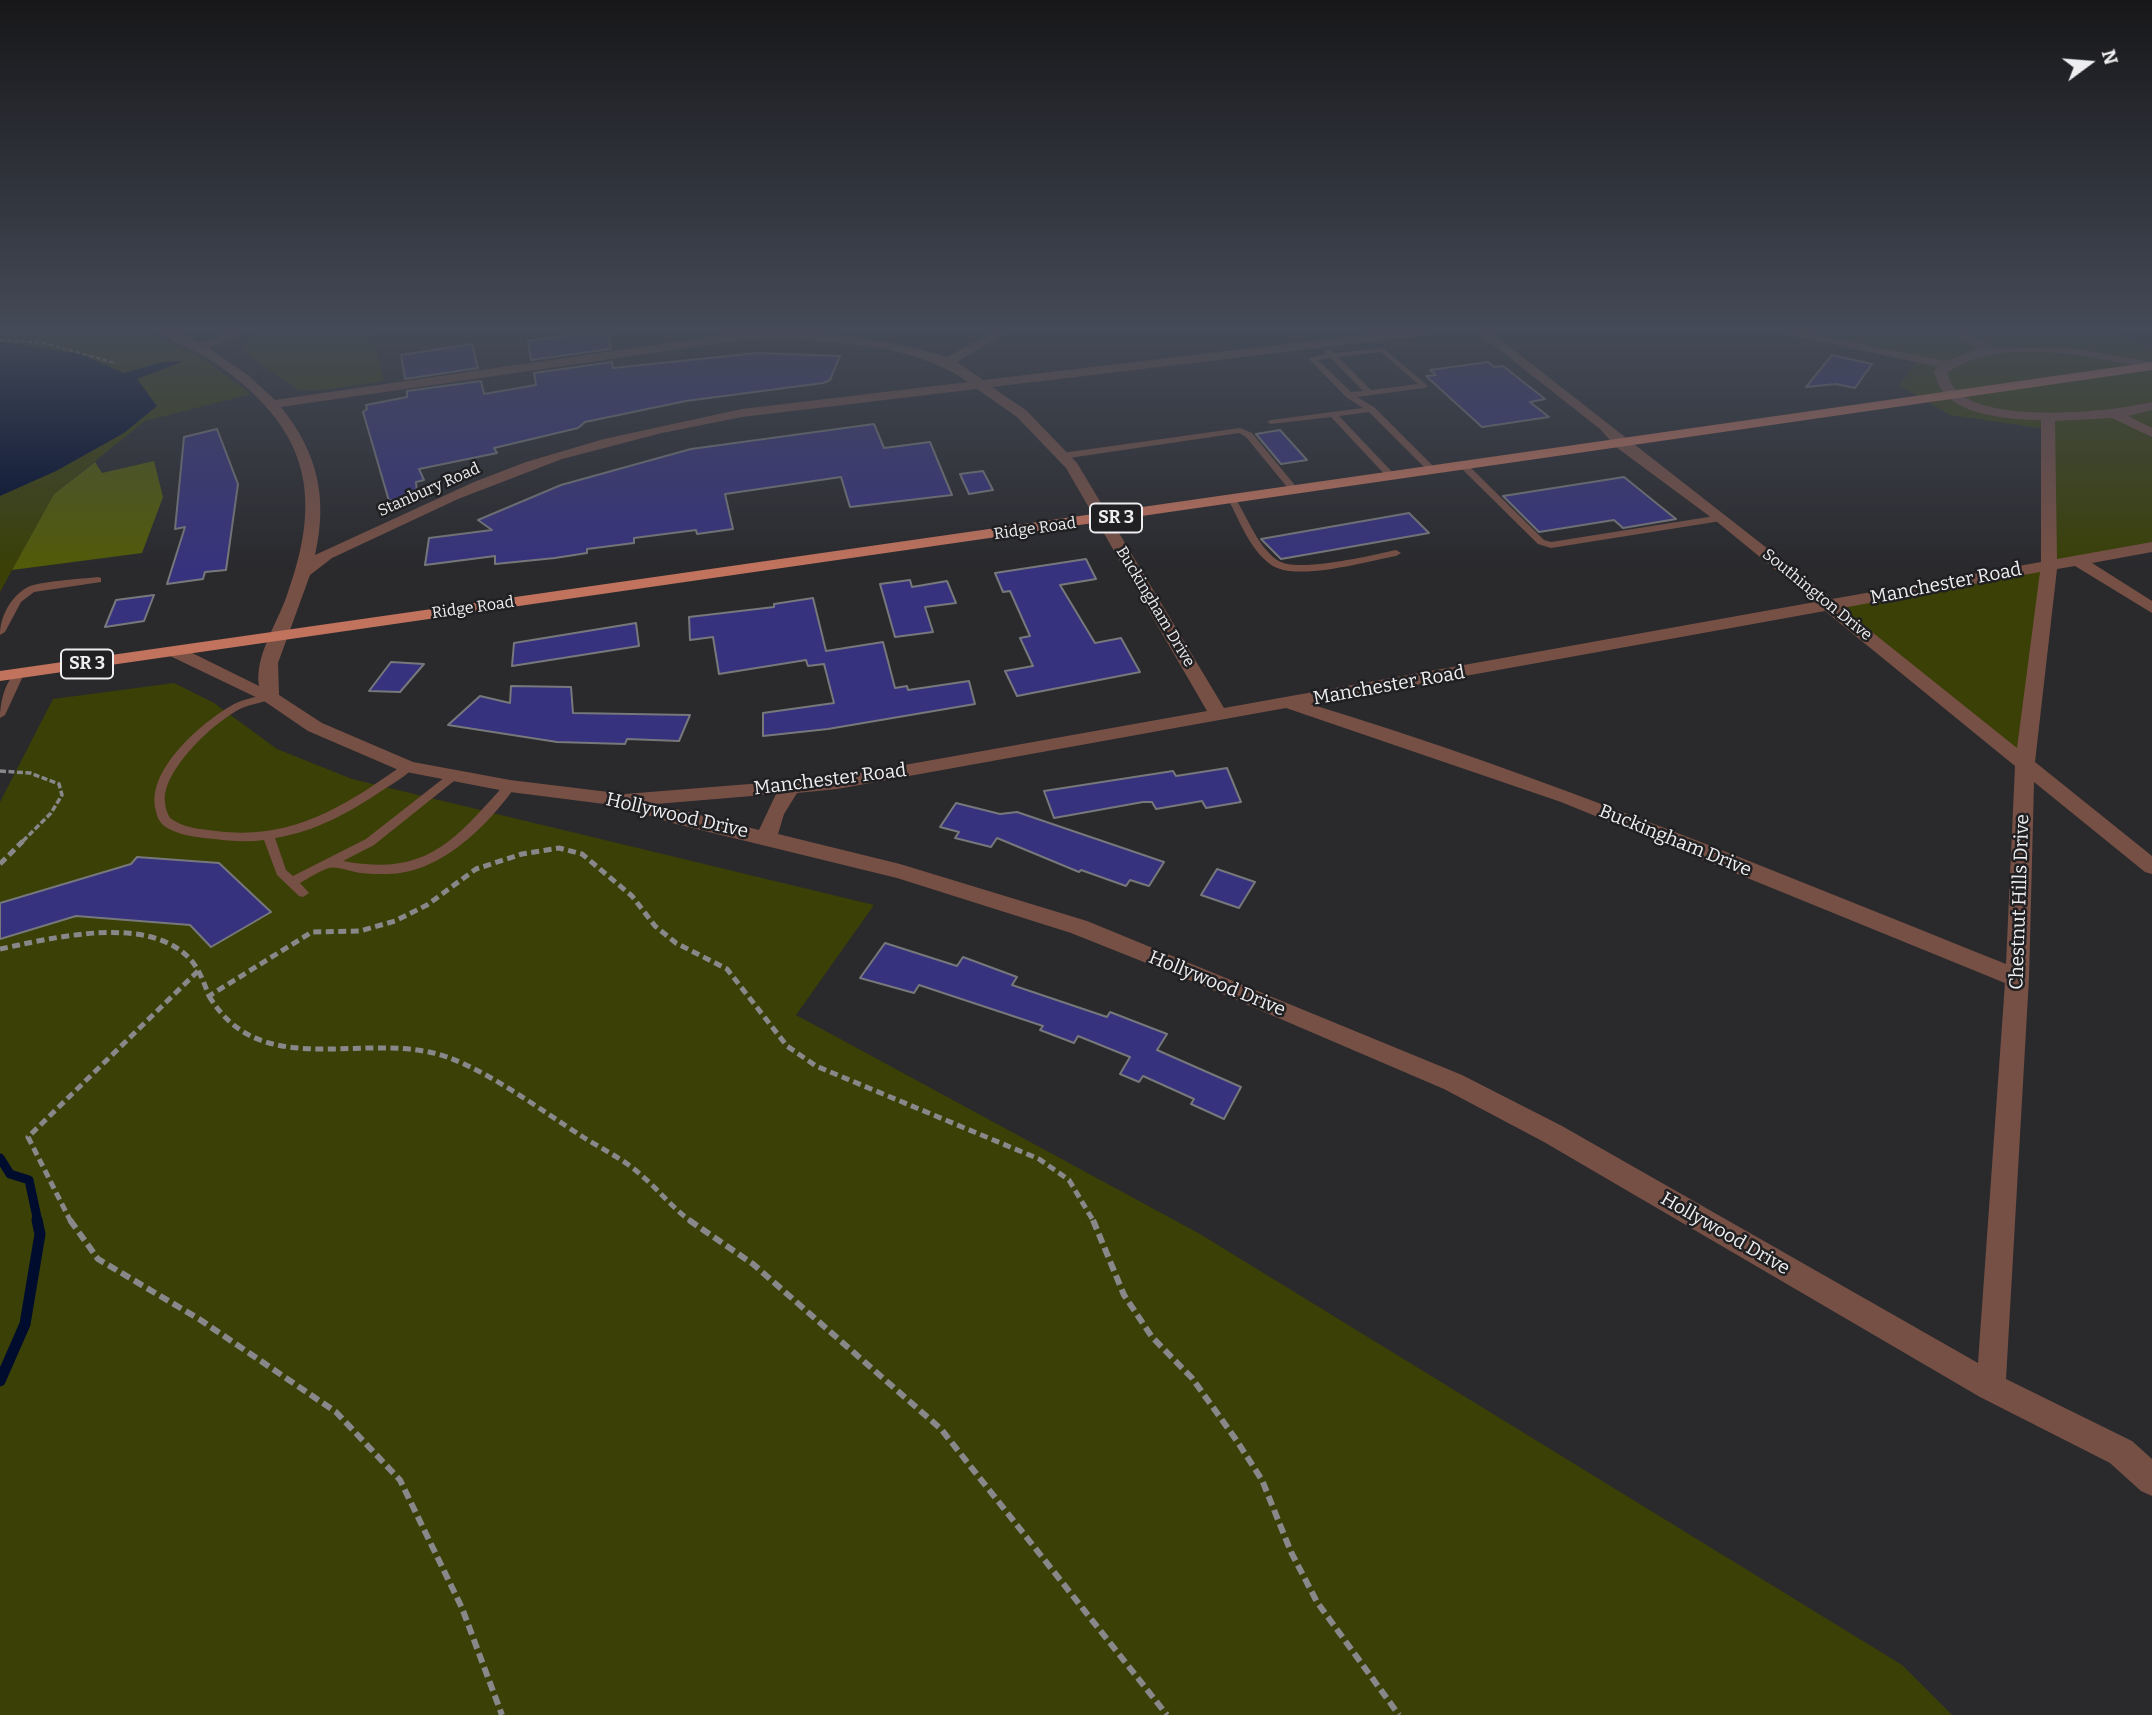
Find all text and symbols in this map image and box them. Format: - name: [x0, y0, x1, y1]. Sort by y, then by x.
- north arrow: [2054, 28, 2124, 98]
- text: N: [2097, 47, 2123, 67]
- street label: Stanbury Road: [375, 459, 483, 521]
- road number: SR 3: [1090, 504, 1142, 532]
- street label: Ridge Road: [993, 514, 1077, 544]
- street label: Buckingham Drive: [1112, 543, 1198, 671]
- street label: Southington Drive: [1758, 545, 1876, 645]
- street label: Manchester Road: [1868, 558, 2024, 610]
- street label: Ridge Road: [431, 593, 515, 623]
- road number: SR 3: [61, 650, 113, 678]
- street label: Manchester Road: [1311, 661, 1467, 711]
- street label: Manchester Road: [752, 759, 908, 801]
- street label: Hollywood Drive: [604, 789, 750, 843]
- street label: Buckingham Drive: [1595, 800, 1755, 882]
- street label: Chestnut Hills Drive: [2006, 814, 2034, 990]
- street label: Hollywood Drive: [1145, 946, 1289, 1022]
- street label: Hollywood Drive: [1656, 1188, 1794, 1280]

